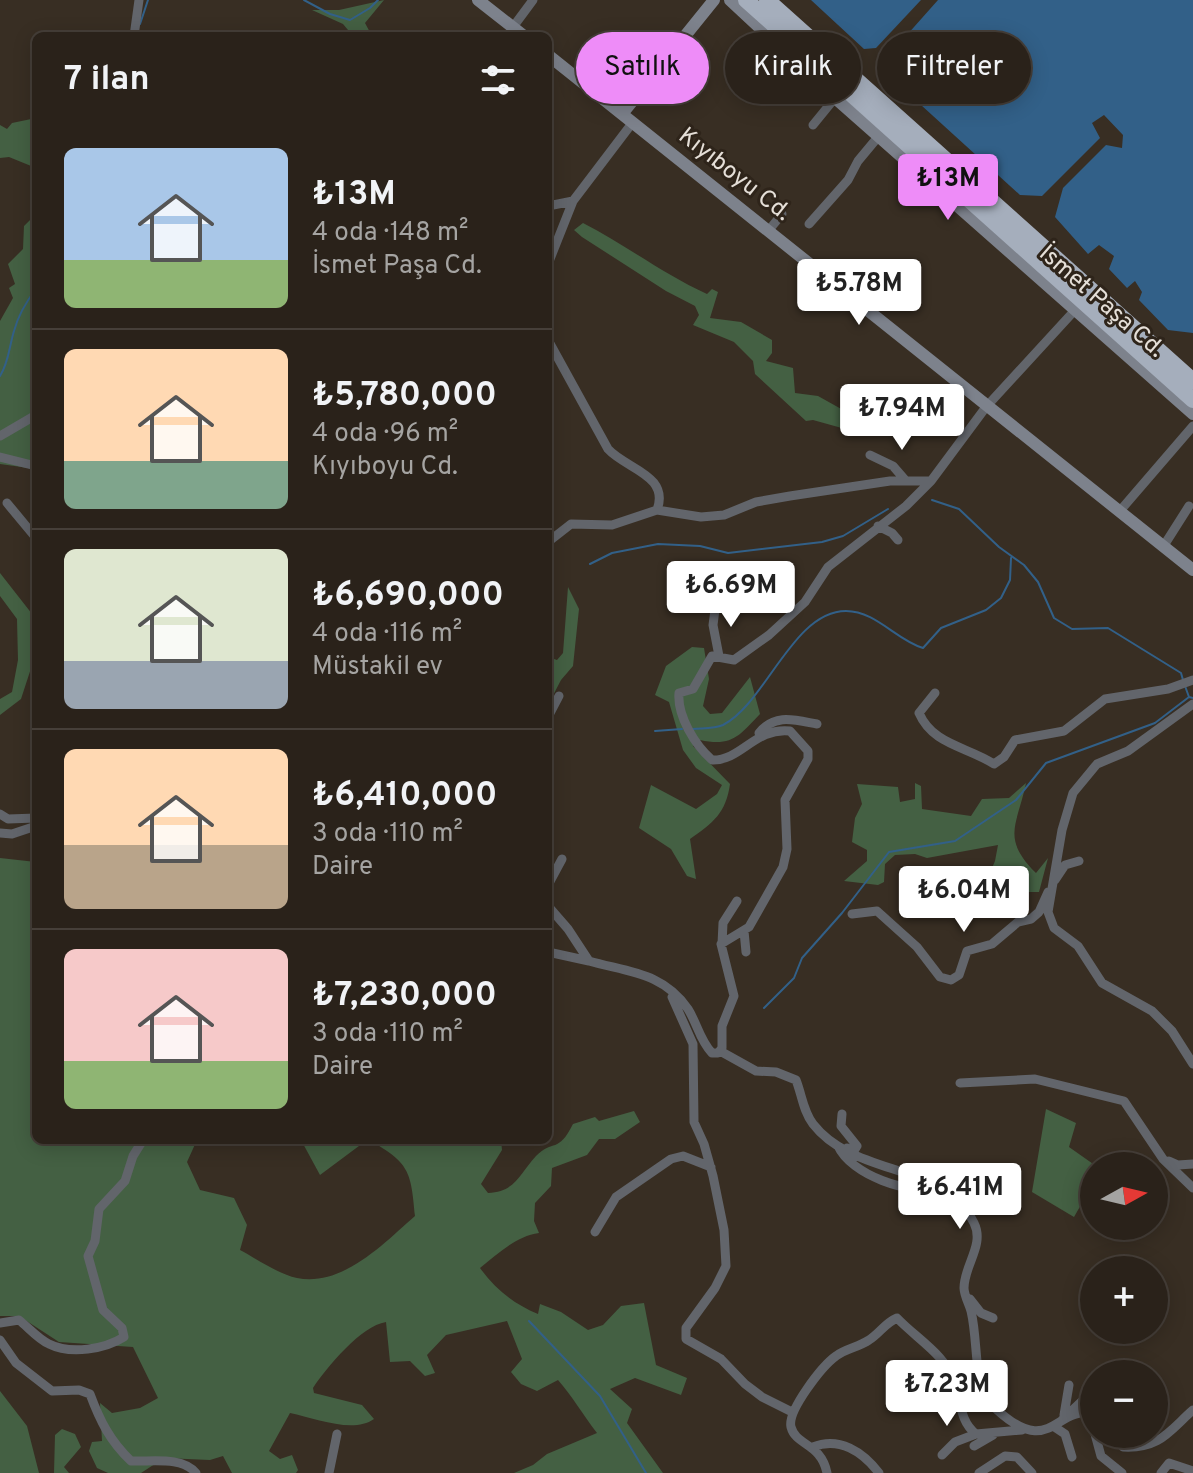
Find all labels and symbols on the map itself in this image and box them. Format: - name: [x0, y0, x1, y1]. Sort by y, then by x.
- street label: Kıyıboyu Cd.: [672, 122, 796, 228]
- pin: ₺13M: [901, 154, 995, 222]
- street label: İsmet Paşa Cd.: [1032, 239, 1171, 365]
- pin: ₺5.78M: [794, 259, 924, 327]
- pin: ₺7.94M: [837, 384, 967, 452]
- pin: ₺6.69M: [666, 561, 796, 629]
- pin: ₺6.04M: [899, 866, 1029, 934]
- north arrow: [1080, 1152, 1168, 1240]
- pin: ₺6.41M: [895, 1163, 1025, 1231]
- pin: ₺7.23M: [882, 1360, 1012, 1428]

